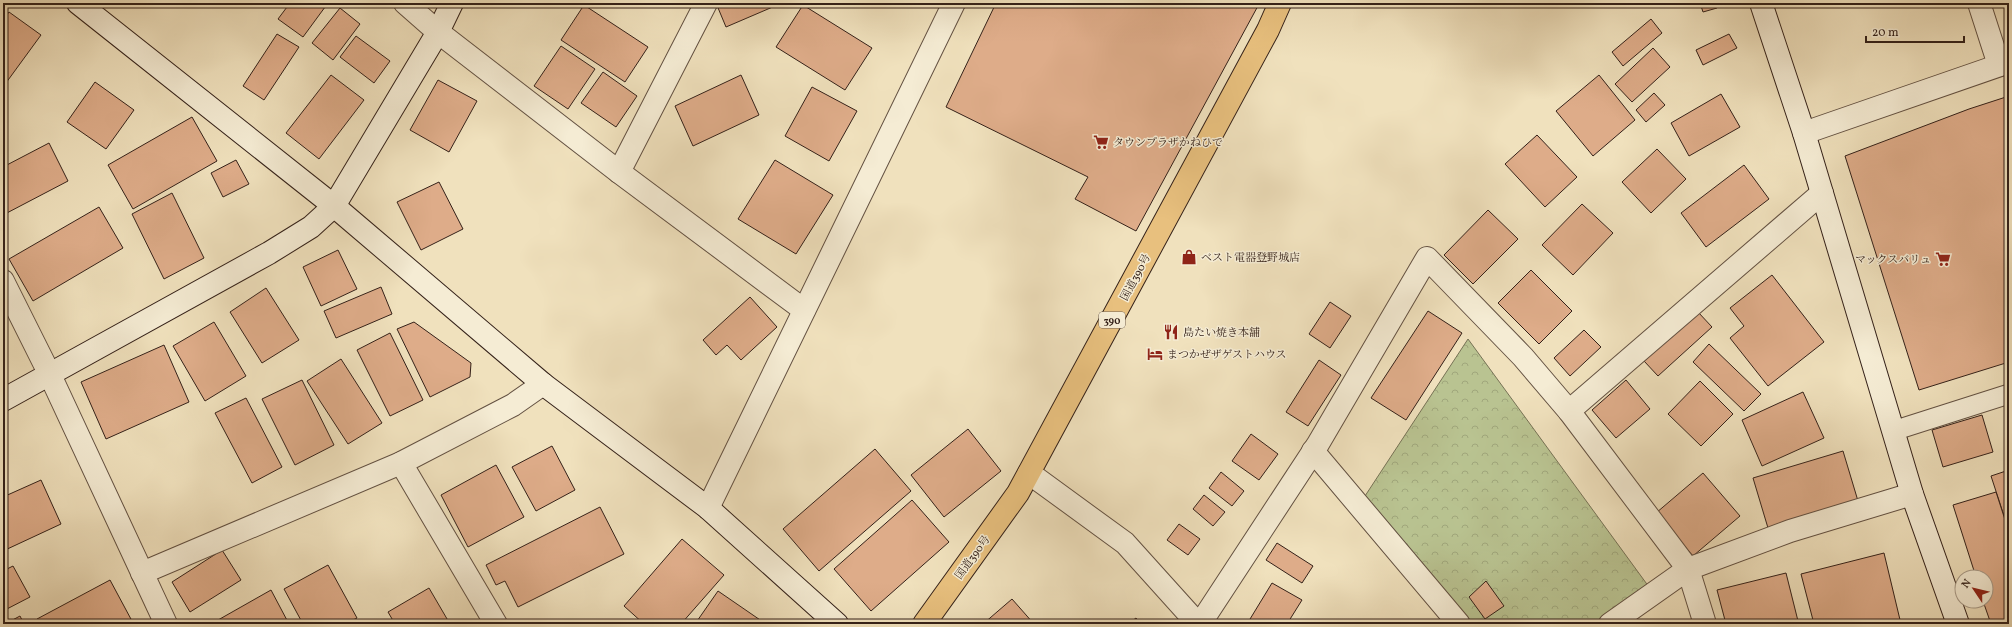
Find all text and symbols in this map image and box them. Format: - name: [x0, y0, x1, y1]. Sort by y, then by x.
- scale bar: [1866, 18, 1964, 44]
- text: 20 m: [1872, 25, 1899, 41]
- supermarket icon: タウンプラザかねひで: [1092, 133, 1110, 151]
- place label: タウンプラザかねひで: [1113, 136, 1223, 151]
- shop icon: ベスト電器登野城店: [1180, 248, 1198, 266]
- supermarket icon: マックスバリュ: [1934, 250, 1952, 268]
- place label: ベスト電器登野城店: [1201, 251, 1300, 266]
- street label: 国道390号: [1118, 252, 1155, 304]
- place label: マックスバリュ: [1855, 253, 1931, 268]
- road number: 390: [1099, 312, 1125, 328]
- restaurant icon: 島たい焼き本舗: [1162, 323, 1180, 341]
- place label: 島たい焼き本舗: [1183, 326, 1260, 341]
- hotel icon: まつかぜザゲストハウス: [1146, 345, 1164, 363]
- place label: まつかぜザゲストハウス: [1167, 348, 1287, 363]
- street label: 国道390号: [952, 533, 994, 583]
- north arrow: [1954, 569, 1994, 609]
- text: N: [1959, 577, 1975, 592]

